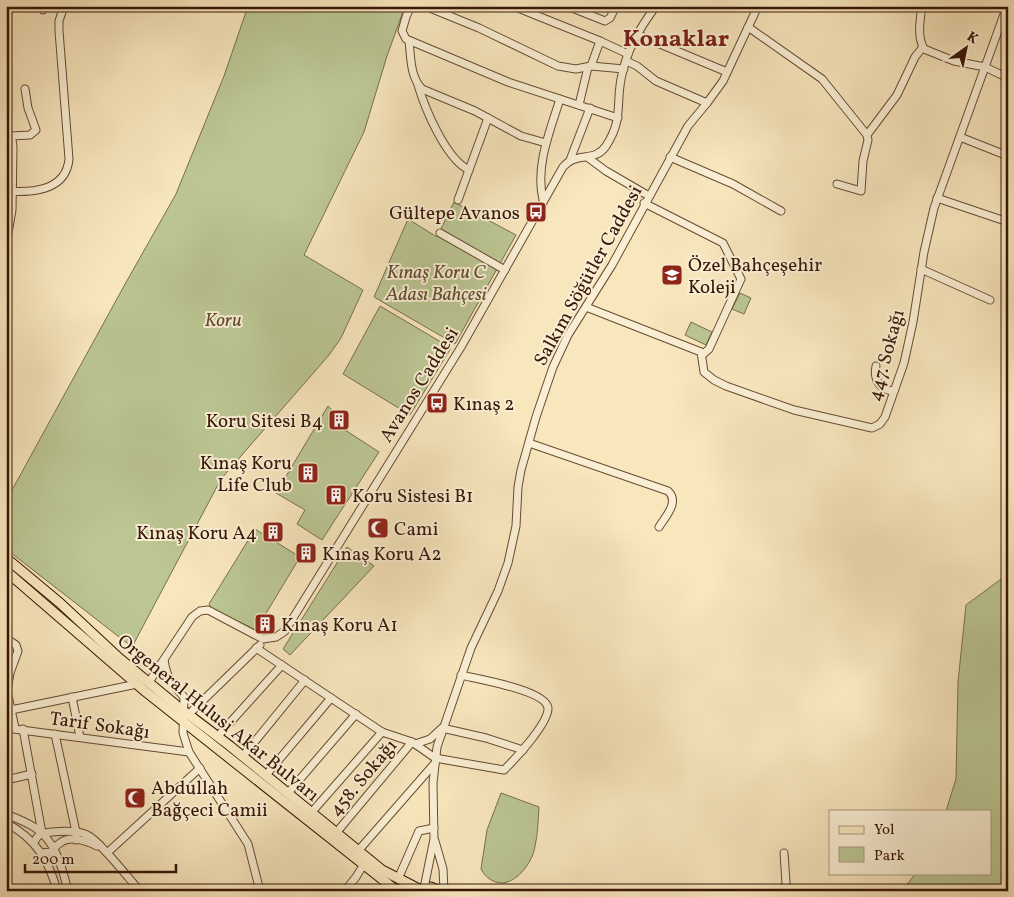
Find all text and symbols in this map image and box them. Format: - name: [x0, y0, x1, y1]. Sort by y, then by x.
- north arrow: [942, 22, 992, 72]
- district label: Konaklar: [623, 23, 729, 57]
- text: K: [963, 28, 982, 49]
- street label: Salkım Söğütler Caddesi: [528, 181, 649, 371]
- bus stop icon: Gültepe Avanos: [524, 200, 548, 224]
- place label: Gültepe Avanos: [389, 201, 520, 227]
- place label: Özel Bahçeşehir Koleji: [688, 253, 822, 301]
- park label: Kınaş Koru C Adası Bahçesi: [385, 260, 487, 308]
- school or university icon: Özel Bahçeşehir Koleji: [660, 263, 684, 287]
- street label: 447. Sokağı: [862, 307, 912, 404]
- park label: Koru: [204, 308, 242, 334]
- street label: Avanos Caddesi: [374, 322, 466, 448]
- bus stop icon: Kınaş 2: [425, 391, 449, 415]
- place label: Kınaş 2: [453, 392, 515, 418]
- building icon: Koru Sitesi B4: [327, 408, 351, 432]
- place label: Koru Sitesi B4: [206, 409, 323, 435]
- place label: Kınaş Koru Life Club: [200, 451, 292, 499]
- building icon: Kınaş Koru Life Club: [296, 461, 320, 485]
- building icon: Koru Sistesi B1: [324, 483, 348, 507]
- place label: Koru Sistesi B1: [352, 484, 473, 510]
- mosque icon: Cami: [366, 516, 390, 540]
- place label: Cami: [394, 517, 439, 543]
- building icon: Kınaş Koru A4: [261, 520, 285, 544]
- place label: Kınaş Koru A4: [136, 521, 257, 547]
- building icon: Kınaş Koru A2: [294, 541, 318, 565]
- place label: Kınaş Koru A2: [322, 542, 442, 568]
- building icon: Kınaş Koru A1: [253, 612, 277, 636]
- place label: Kınaş Koru A1: [281, 613, 398, 639]
- street label: Orgeneral Hulusi Akar Bulvarı: [111, 629, 325, 809]
- street label: Tarif Sokağı: [48, 706, 152, 746]
- street label: 458. Sokağı: [324, 734, 404, 822]
- place label: Abdullah Bağçeci Camii: [151, 776, 268, 824]
- mosque icon: Abdullah Bağçeci Camii: [123, 786, 147, 810]
- legend: [829, 810, 992, 874]
- text: Yol: [874, 820, 894, 841]
- scale bar: [25, 842, 176, 874]
- text: Park: [874, 846, 905, 867]
- text: 200 m: [32, 850, 75, 871]

